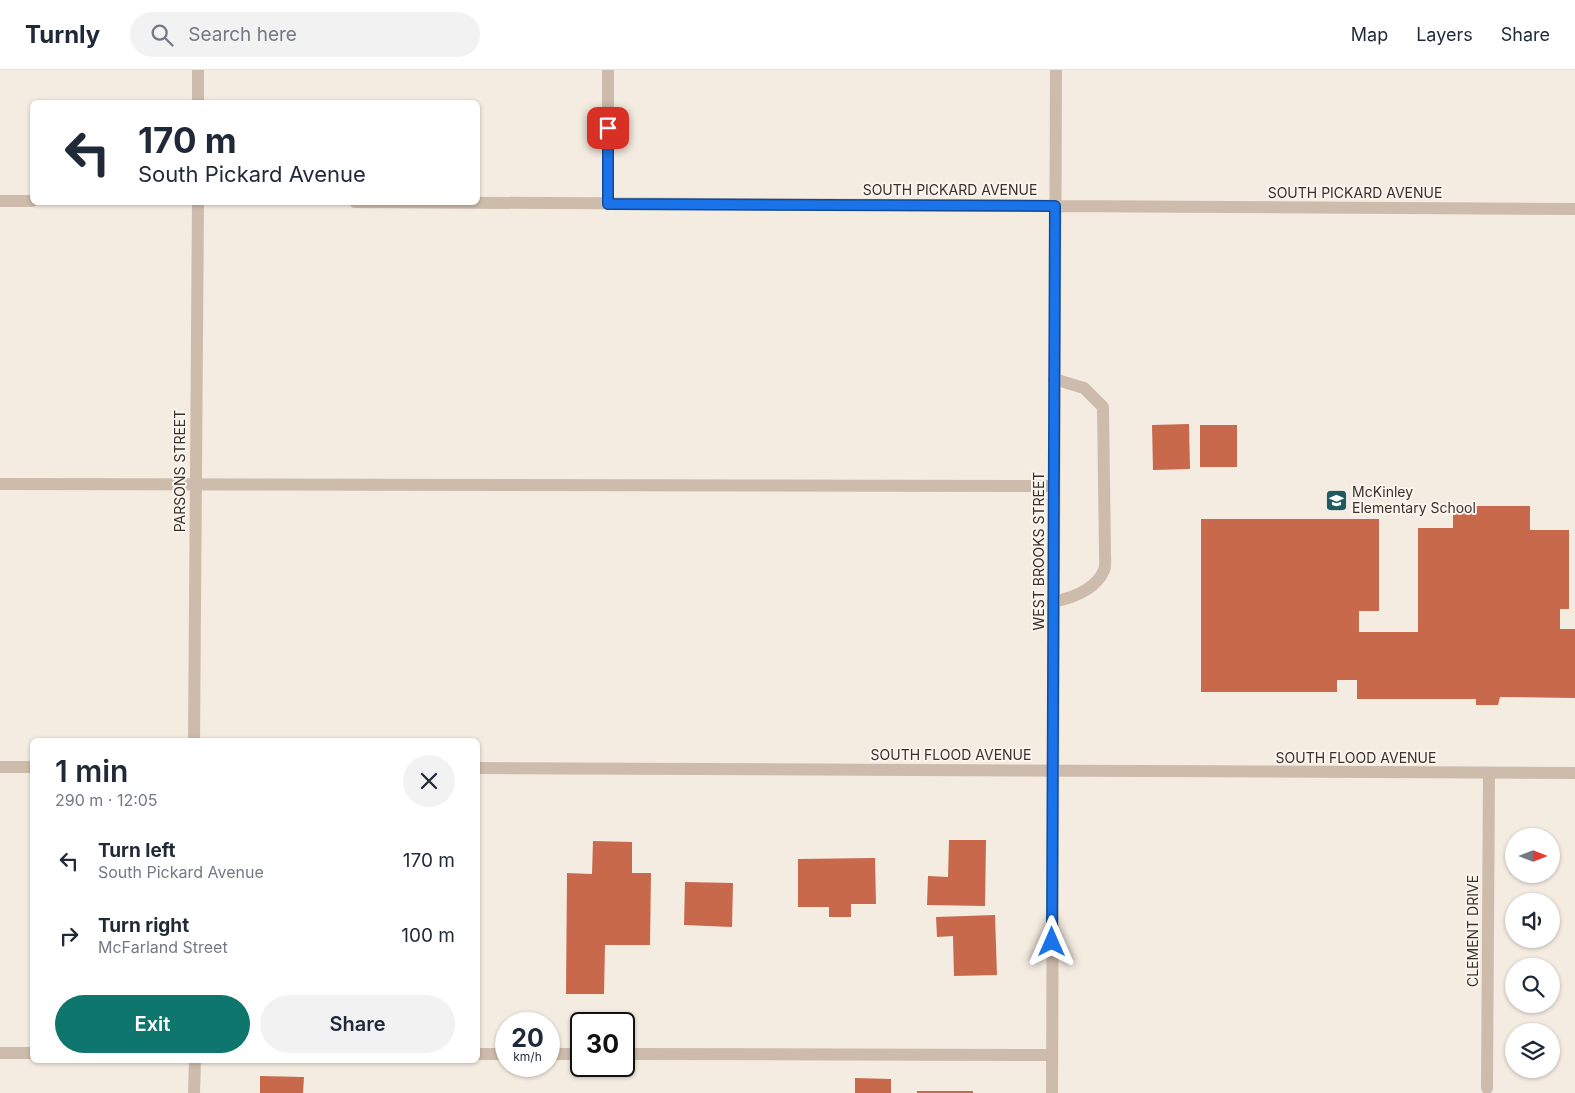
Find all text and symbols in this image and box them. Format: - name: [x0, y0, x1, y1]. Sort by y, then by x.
- search box: [130, 12, 480, 57]
- text: Turnly: [25, 20, 100, 49]
- icon: search: [148, 21, 176, 49]
- text: Search here: [188, 23, 297, 46]
- text: Map: [1351, 24, 1388, 45]
- text: Layers: [1416, 24, 1473, 45]
- text: Share: [1501, 24, 1550, 45]
- pin: [587, 107, 629, 149]
- icon: arrive: [594, 114, 622, 142]
- text: 170 m: [138, 119, 237, 161]
- icon: left: [55, 120, 120, 185]
- text: South Pickard Avenue: [138, 161, 366, 187]
- street label: SOUTH PICKARD AVENUE: [863, 181, 1037, 198]
- street label: SOUTH PICKARD AVENUE: [1268, 184, 1442, 201]
- street label: PARSONS STREET: [171, 410, 188, 532]
- street label: WEST BROOKS STREET: [1030, 472, 1047, 630]
- place label: McKinley Elementary School: [1352, 483, 1476, 516]
- school or university icon: McKinley Elementary School: [1324, 488, 1348, 512]
- street label: SOUTH FLOOD AVENUE: [871, 746, 1031, 763]
- street label: SOUTH FLOOD AVENUE: [1276, 749, 1436, 766]
- text: 1 min: [55, 753, 128, 789]
- button: close: [403, 755, 455, 807]
- text: 290 m · 12:05: [55, 790, 158, 810]
- north arrow: [1505, 828, 1560, 882]
- map controls: [1505, 828, 1560, 1078]
- text: Turn left: [98, 839, 176, 862]
- icon: left: [55, 847, 83, 875]
- text: 170 m: [403, 849, 455, 872]
- text: South Pickard Avenue: [98, 862, 264, 882]
- street label: CLEMENT DRIVE: [1464, 875, 1481, 987]
- button: sound: [1505, 893, 1560, 948]
- text: Turn right: [98, 914, 189, 937]
- position arrow: [1025, 915, 1077, 967]
- icon: right: [55, 922, 83, 950]
- text: 100 m: [401, 924, 455, 947]
- text: McFarland Street: [98, 937, 228, 957]
- button: search: [1505, 958, 1560, 1013]
- button: Exit: [55, 995, 250, 1053]
- button: Share: [260, 995, 455, 1053]
- speed limit sign: 30: [570, 1012, 635, 1077]
- text: 20: [511, 1023, 544, 1053]
- button: layers: [1505, 1023, 1560, 1078]
- text: km/h: [513, 1049, 542, 1064]

